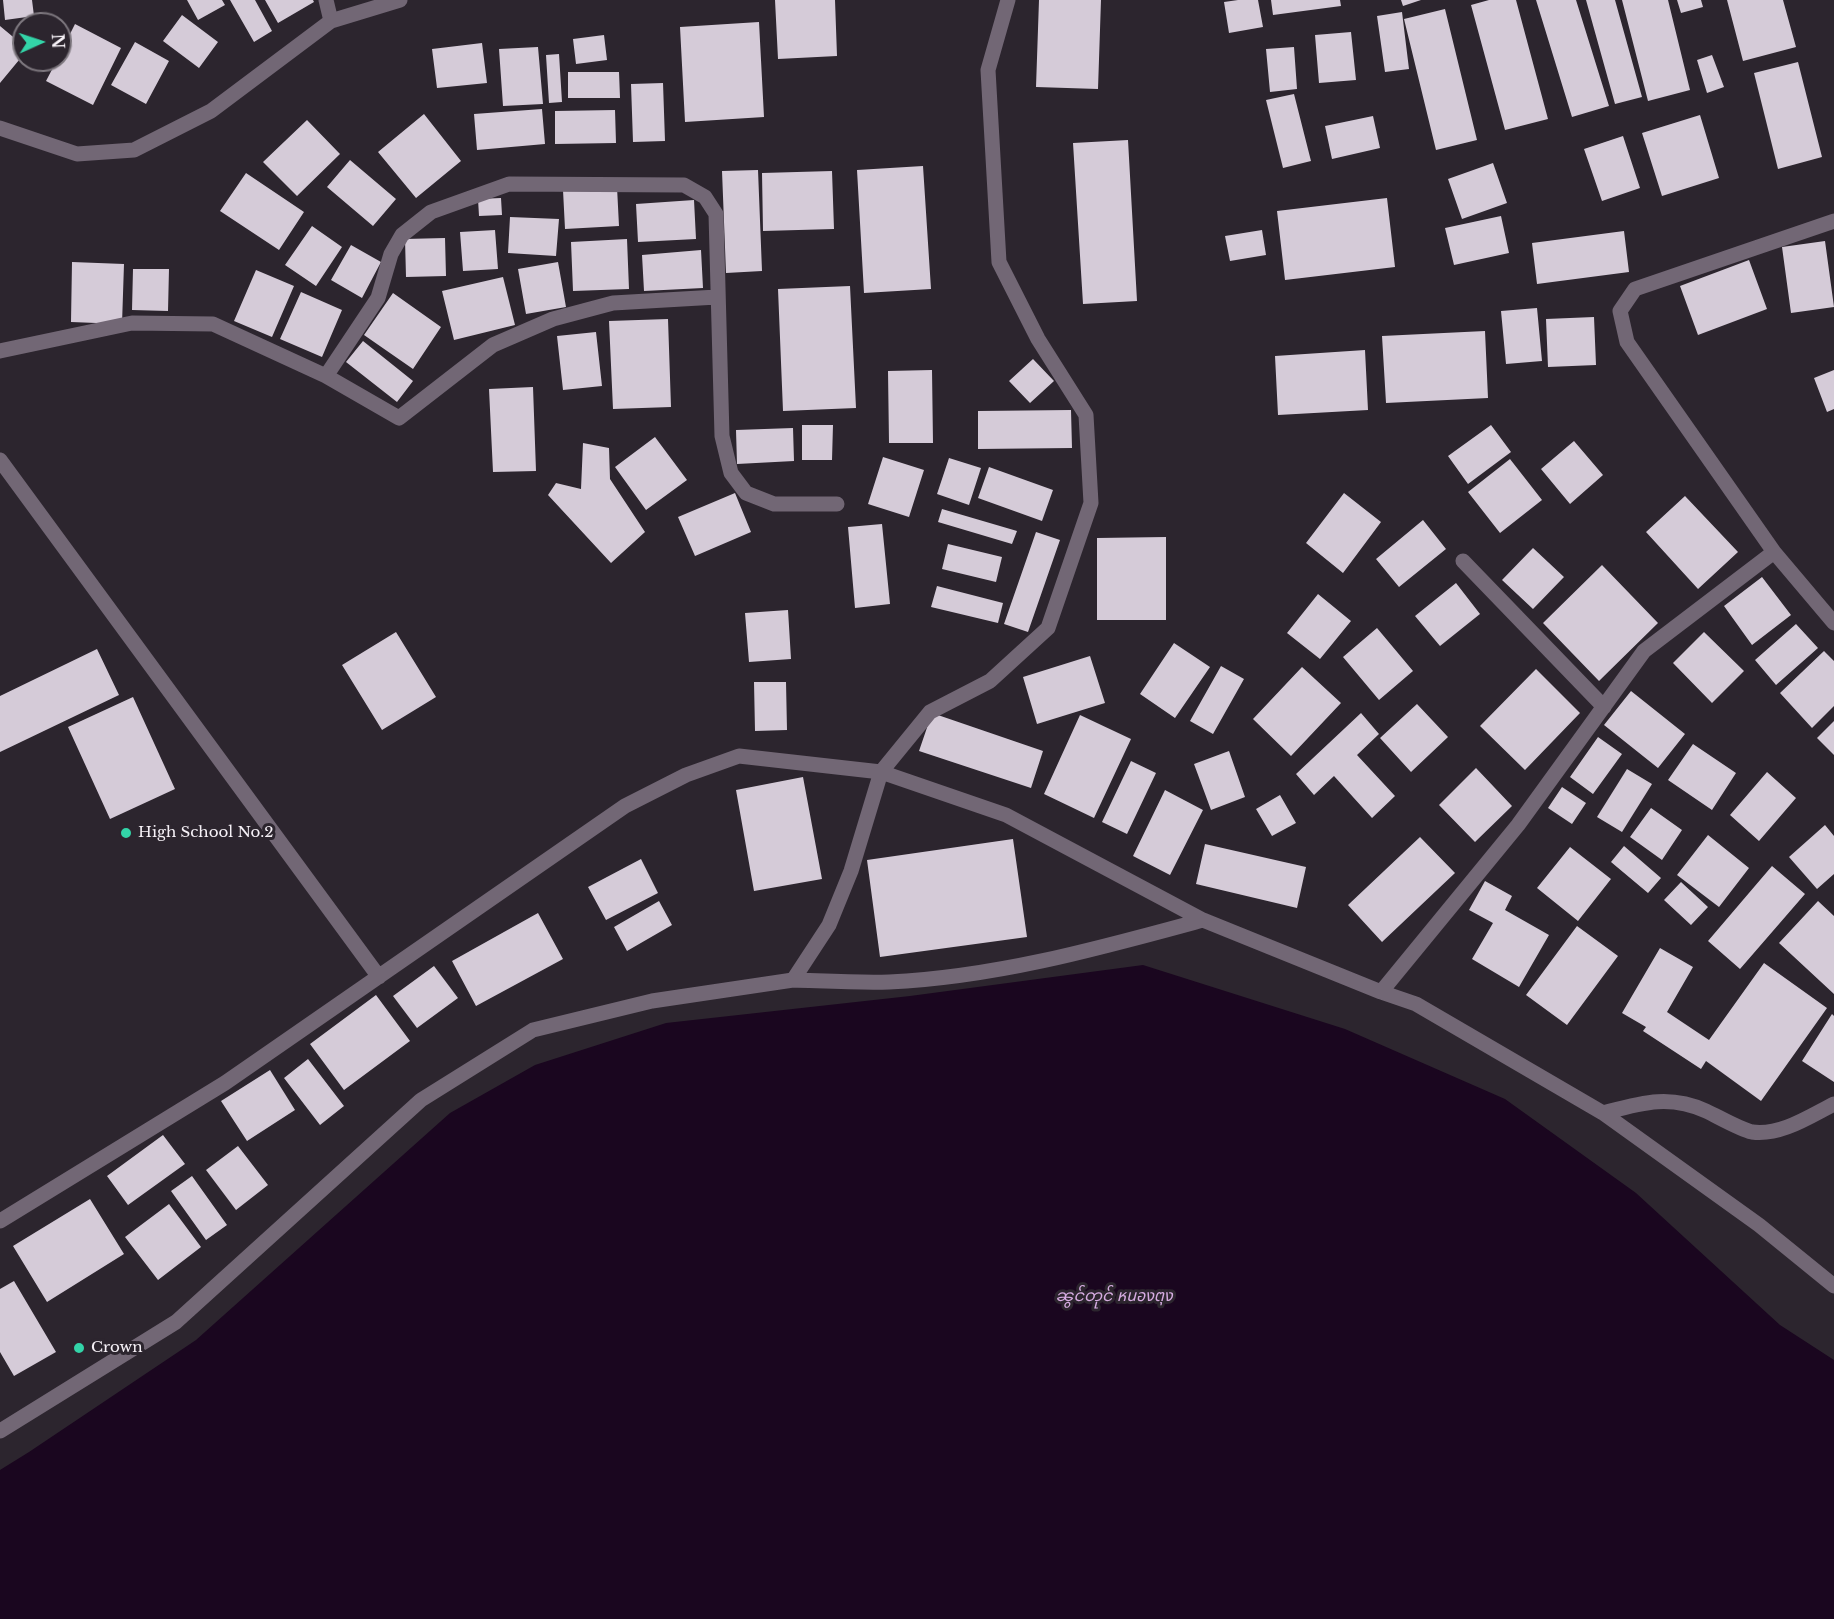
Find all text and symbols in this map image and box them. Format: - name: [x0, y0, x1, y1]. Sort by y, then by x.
- north arrow: [12, 12, 72, 72]
- text: N: [48, 33, 68, 49]
- place label: High School No.2: [138, 824, 274, 842]
- marker: High School No.2: [119, 826, 133, 840]
- water label: ၼွင်တုင် หนองตุง: [1056, 1286, 1172, 1306]
- place label: Crown: [91, 1339, 143, 1357]
- marker: Crown: [72, 1341, 86, 1355]

